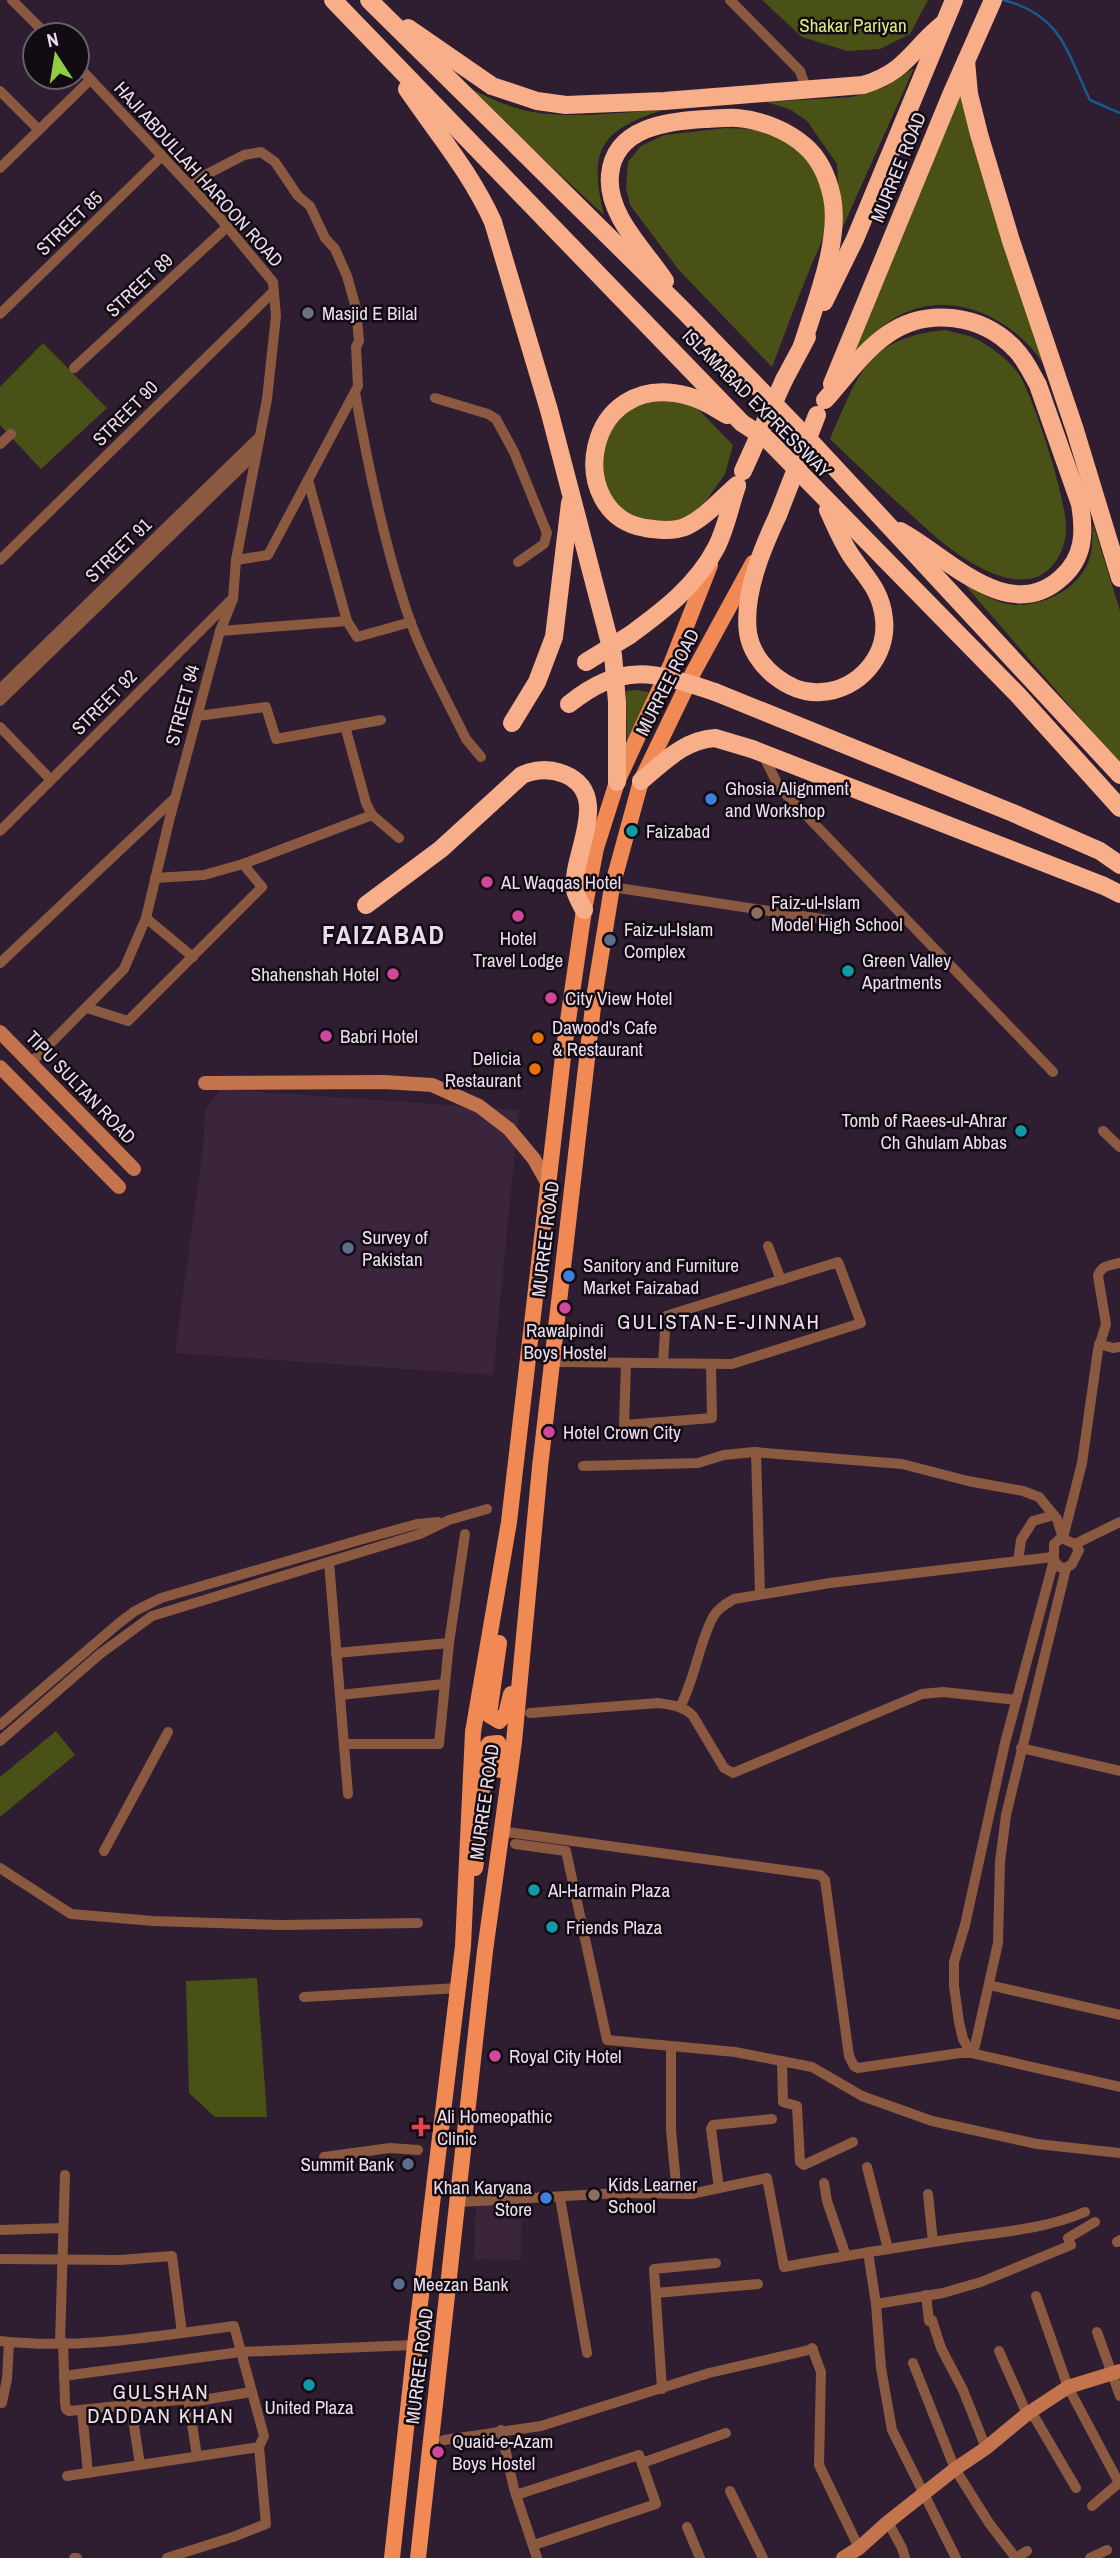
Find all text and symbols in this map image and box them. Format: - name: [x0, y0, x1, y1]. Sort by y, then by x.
- park label: Shakar Pariyan: [799, 12, 907, 38]
- north arrow: [21, 21, 91, 91]
- text: N: [44, 25, 61, 53]
- street label: HAJI ABDULLAH HAROON ROAD: [109, 76, 289, 272]
- street label: MURREE ROAD: [864, 108, 932, 226]
- street label: STREET 85: [30, 185, 108, 261]
- street label: STREET 89: [100, 247, 178, 323]
- place label: Masjid E Bilal: [322, 300, 417, 326]
- marker: Masjid E Bilal: [300, 305, 316, 321]
- street label: ISLAMABAD EXPRESSWAY: [677, 323, 838, 484]
- street label: STREET 90: [87, 375, 163, 451]
- street label: STREET 91: [79, 512, 157, 588]
- street label: MURREE ROAD: [629, 624, 705, 740]
- street label: STREET 94: [159, 661, 205, 748]
- street label: STREET 92: [66, 664, 142, 740]
- place label: Ghosia Alignment and Workshop: [725, 775, 850, 823]
- marker: Ghosia Alignment and Workshop: [703, 791, 719, 807]
- place label: Faizabad: [646, 818, 710, 844]
- marker: Faizabad: [624, 823, 640, 839]
- place label: AL Waqqas Hotel: [500, 869, 621, 895]
- marker: AL Waqqas Hotel: [479, 874, 495, 890]
- place label: Faiz-ul-Islam Model High School: [771, 889, 903, 937]
- marker: Faiz-ul-Islam Model High School: [749, 905, 765, 921]
- marker: Hotel Travel Lodge: [510, 908, 526, 924]
- place label: Faiz-ul-Islam Complex: [624, 916, 713, 964]
- district label: FAIZABAD: [322, 917, 446, 952]
- place label: Hotel Travel Lodge: [473, 925, 563, 973]
- marker: Faiz-ul-Islam Complex: [602, 932, 618, 948]
- place label: Green Valley Apartments: [861, 947, 951, 995]
- place label: Shahenshah Hotel: [251, 961, 379, 987]
- marker: Green Valley Apartments: [840, 963, 856, 979]
- marker: Shahenshah Hotel: [385, 966, 401, 982]
- place label: City View Hotel: [565, 985, 672, 1011]
- marker: City View Hotel: [543, 990, 559, 1006]
- place label: Dawood's Cafe & Restaurant: [552, 1014, 657, 1062]
- place label: Babri Hotel: [340, 1023, 418, 1049]
- street label: TIPU SULTAN ROAD: [20, 1025, 142, 1149]
- marker: Babri Hotel: [318, 1028, 334, 1044]
- marker: Dawood's Cafe & Restaurant: [530, 1030, 546, 1046]
- place label: Delicia Restaurant: [445, 1045, 522, 1093]
- marker: Delicia Restaurant: [527, 1061, 543, 1077]
- place label: Tomb of Raees-ul-Ahrar Ch Ghulam Abbas: [842, 1107, 1008, 1155]
- marker: Tomb of Raees-ul-Ahrar Ch Ghulam Abbas: [1013, 1123, 1029, 1139]
- street label: MURREE ROAD: [525, 1179, 565, 1299]
- place label: Survey of Pakistan: [362, 1224, 428, 1272]
- marker: Survey of Pakistan: [340, 1240, 356, 1256]
- place label: Sanitory and Furniture Market Faizabad: [583, 1252, 739, 1300]
- marker: Sanitory and Furniture Market Faizabad: [561, 1268, 577, 1284]
- marker: Rawalpindi Boys Hostel: [557, 1300, 573, 1316]
- district label: GULISTAN-E-JINNAH: [617, 1307, 821, 1336]
- place label: Rawalpindi Boys Hostel: [523, 1317, 607, 1365]
- place label: Hotel Crown City: [563, 1419, 681, 1445]
- marker: Hotel Crown City: [541, 1424, 557, 1440]
- street label: MURREE ROAD: [463, 1742, 505, 1862]
- place label: Al-Harmain Plaza: [547, 1877, 670, 1903]
- marker: Al-Harmain Plaza: [526, 1882, 542, 1898]
- place label: Friends Plaza: [566, 1914, 662, 1940]
- marker: Friends Plaza: [544, 1919, 560, 1935]
- place label: Royal City Hotel: [509, 2043, 622, 2069]
- marker: Royal City Hotel: [487, 2048, 503, 2064]
- place label: Ali Homeopathic Clinic: [436, 2103, 552, 2151]
- marker: Ali Homeopathic Clinic: [411, 2117, 431, 2137]
- place label: Summit Bank: [300, 2151, 394, 2177]
- marker: Summit Bank: [400, 2156, 416, 2172]
- place label: Kids Learner School: [608, 2171, 698, 2219]
- place label: Khan Karyana Store: [433, 2174, 532, 2222]
- marker: Kids Learner School: [586, 2187, 602, 2203]
- marker: Khan Karyana Store: [538, 2190, 554, 2206]
- place label: Meezan Bank: [413, 2271, 508, 2297]
- marker: Meezan Bank: [391, 2276, 407, 2292]
- street label: MURREE ROAD: [399, 2306, 439, 2426]
- district label: GULSHAN DADDAN KHAN: [87, 2377, 235, 2430]
- marker: United Plaza: [301, 2377, 317, 2393]
- place label: United Plaza: [264, 2394, 354, 2420]
- place label: Quaid-e-Azam Boys Hostel: [452, 2428, 553, 2476]
- marker: Quaid-e-Azam Boys Hostel: [430, 2444, 446, 2460]

